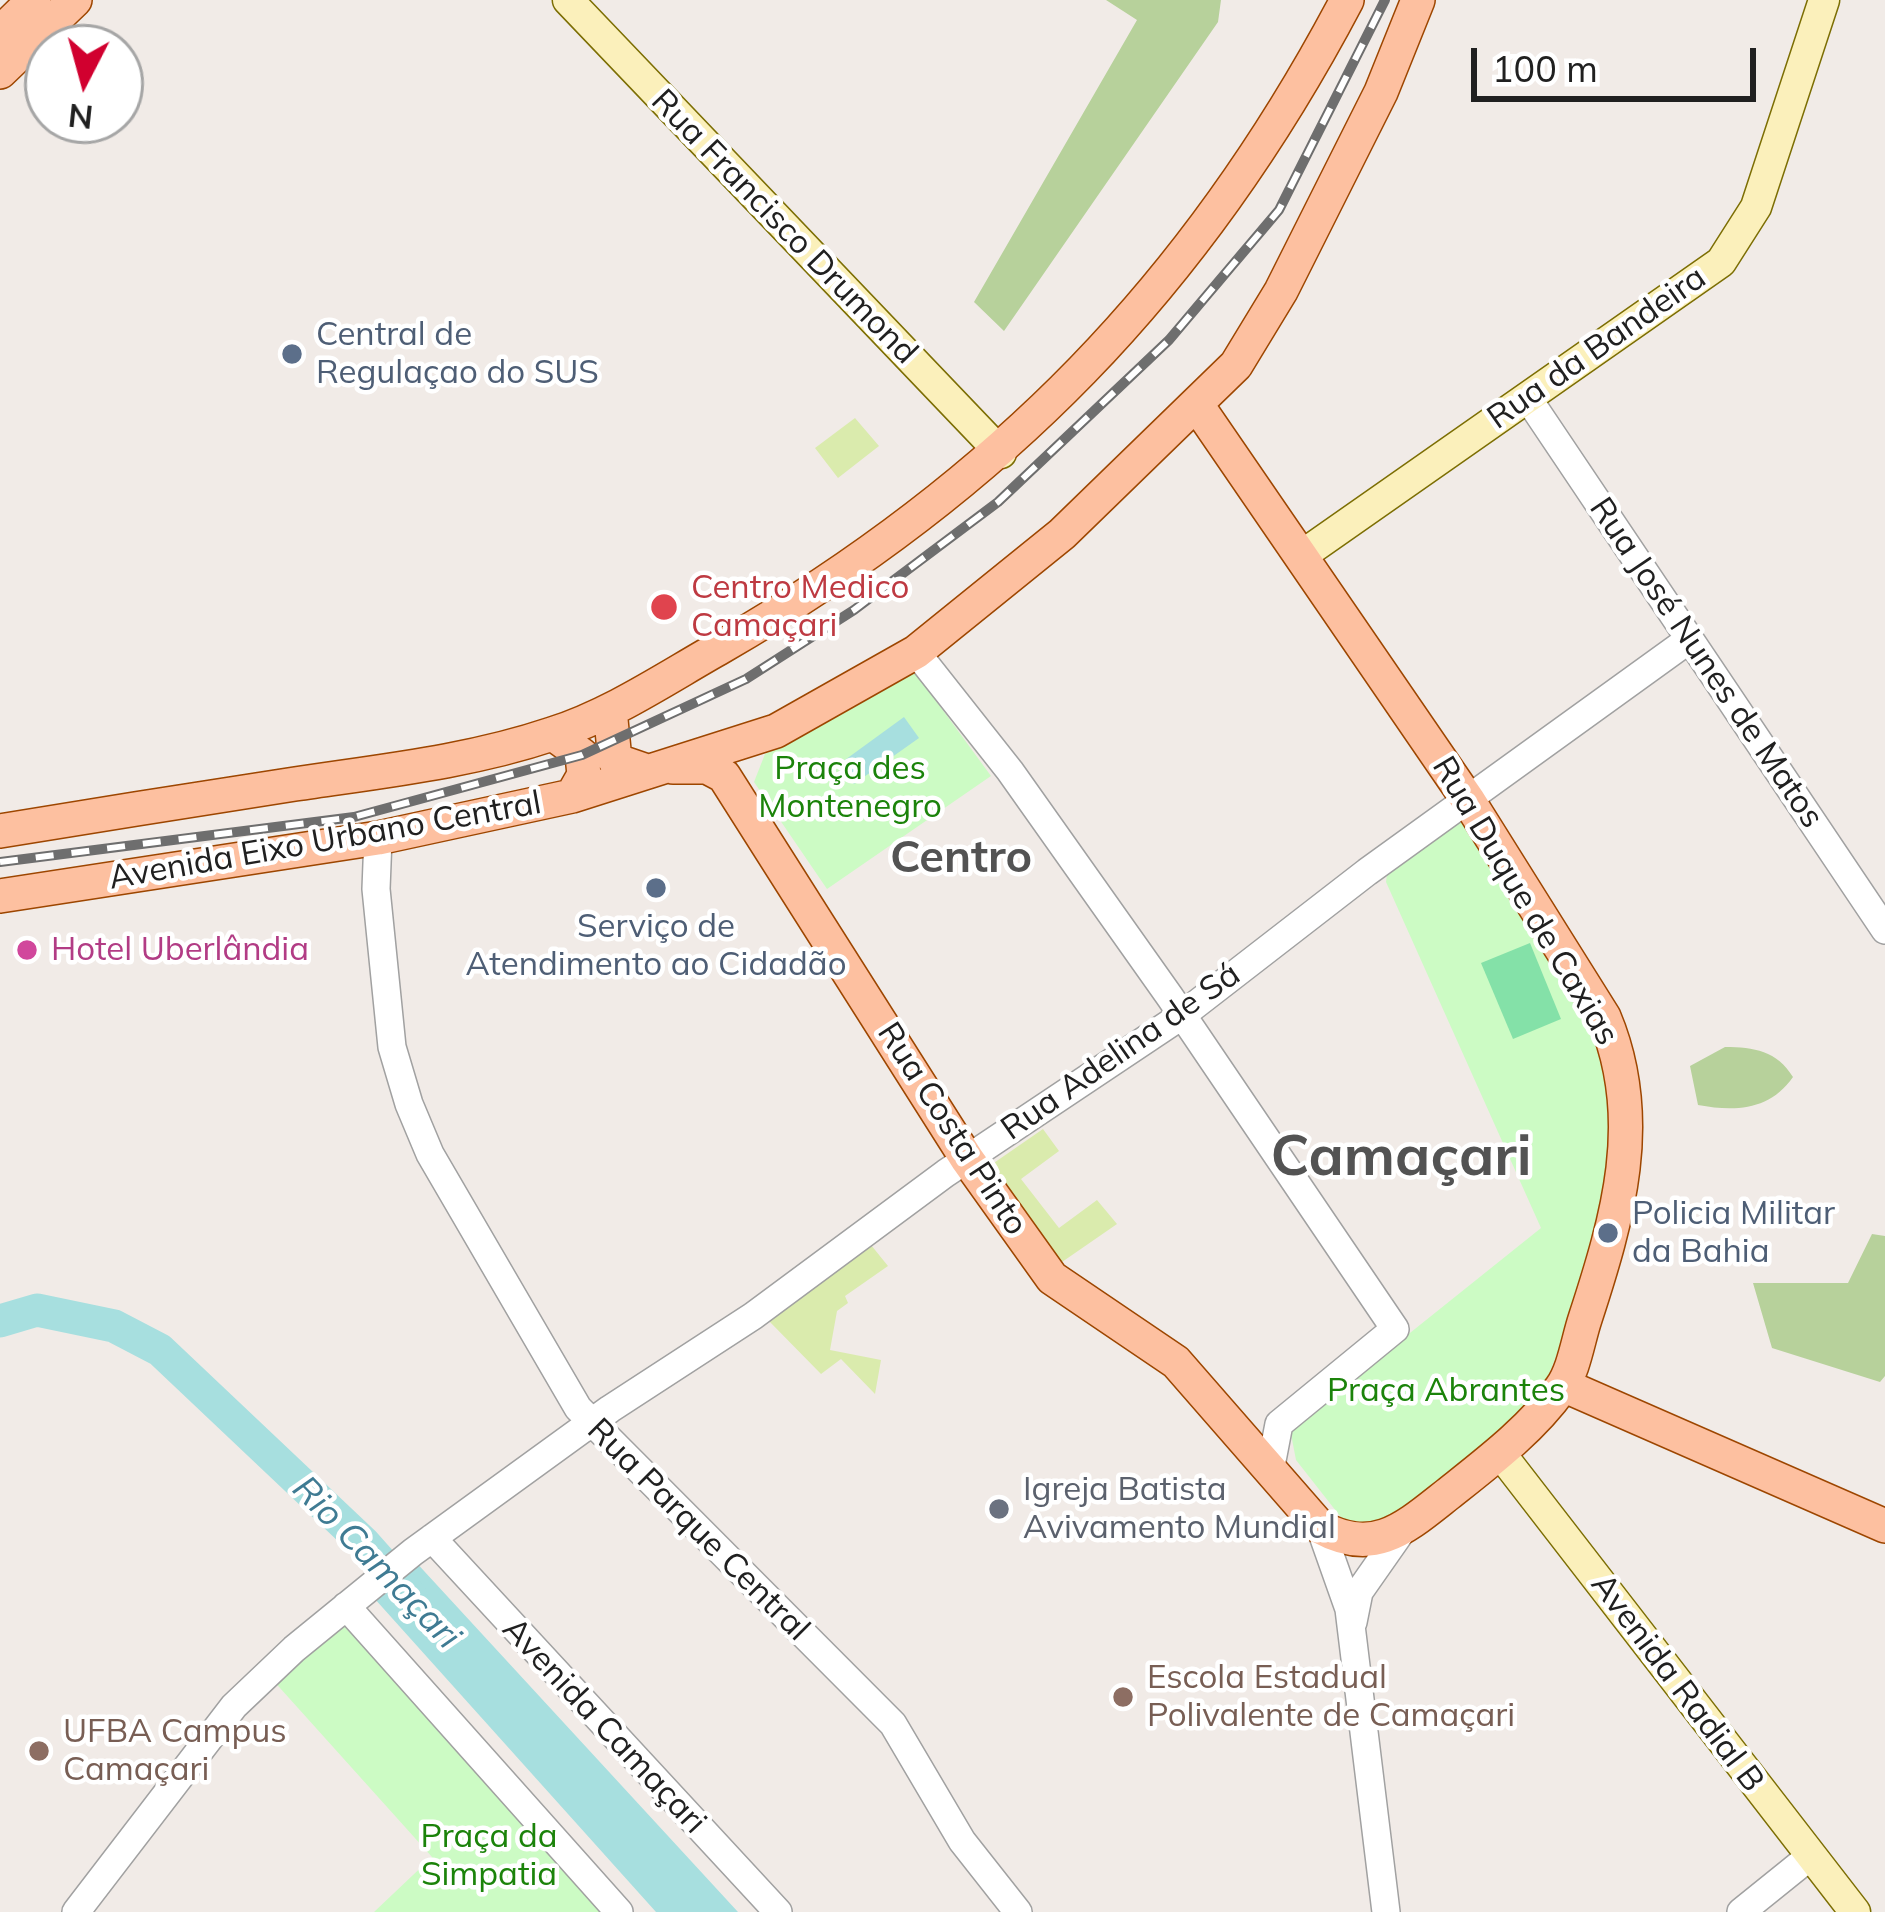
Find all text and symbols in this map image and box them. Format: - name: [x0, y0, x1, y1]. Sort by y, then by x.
- north arrow: [24, 24, 144, 144]
- scale bar: [1477, 24, 1762, 98]
- text: 100 m: [1492, 46, 1598, 91]
- street label: Rua Francisco Drumond: [643, 82, 925, 372]
- text: N: [66, 96, 95, 139]
- street label: Rua da Bandeira: [1480, 258, 1714, 438]
- place label: Central de Regulaçao do SUS: [316, 315, 599, 393]
- marker: Central de Regulaçao do SUS: [279, 341, 305, 367]
- street label: Rua José Nunes de Matos: [1581, 490, 1831, 836]
- place label: Centro Medico Camaçari: [691, 568, 909, 646]
- marker: Centro Medico Camaçari: [648, 591, 680, 623]
- park label: Praça des Montenegro: [758, 749, 942, 827]
- street label: Rua Duque de Caxias: [1423, 750, 1627, 1052]
- street label: Avenida Eixo Urbano Central: [106, 783, 544, 899]
- district label: Centro: [890, 831, 1032, 885]
- marker: Serviço de Atendimento ao Cidadão: [643, 875, 669, 901]
- place label: Serviço de Atendimento ao Cidadão: [465, 907, 847, 985]
- place label: Hotel Uberlândia: [51, 930, 309, 970]
- marker: Hotel Uberlândia: [14, 937, 40, 963]
- street label: Rua Adelina de Sá: [994, 955, 1248, 1149]
- street label: Rua Costa Pinto: [869, 1015, 1035, 1243]
- district label: Camaçari: [1270, 1124, 1532, 1192]
- place label: Policia Militar da Bahia: [1632, 1194, 1835, 1272]
- marker: Policia Militar da Bahia: [1595, 1220, 1621, 1246]
- park label: Praça Abrantes: [1327, 1371, 1565, 1411]
- street label: Rua Parque Central: [579, 1411, 817, 1649]
- water label: Rio Camaçari: [283, 1468, 469, 1658]
- place label: Igreja Batista Avivamento Mundial: [1023, 1470, 1336, 1548]
- marker: Igreja Batista Avivamento Mundial: [986, 1496, 1012, 1522]
- street label: Avenida Radial B: [1582, 1566, 1772, 1800]
- street label: Avenida Camaçari: [494, 1610, 714, 1842]
- place label: Escola Estadual Polivalente de Camaçari: [1147, 1658, 1515, 1736]
- marker: Escola Estadual Polivalente de Camaçari: [1110, 1684, 1136, 1710]
- place label: UFBA Campus Camaçari: [63, 1712, 287, 1790]
- marker: UFBA Campus Camaçari: [26, 1738, 52, 1764]
- park label: Praça da Simpatia: [421, 1817, 557, 1895]

